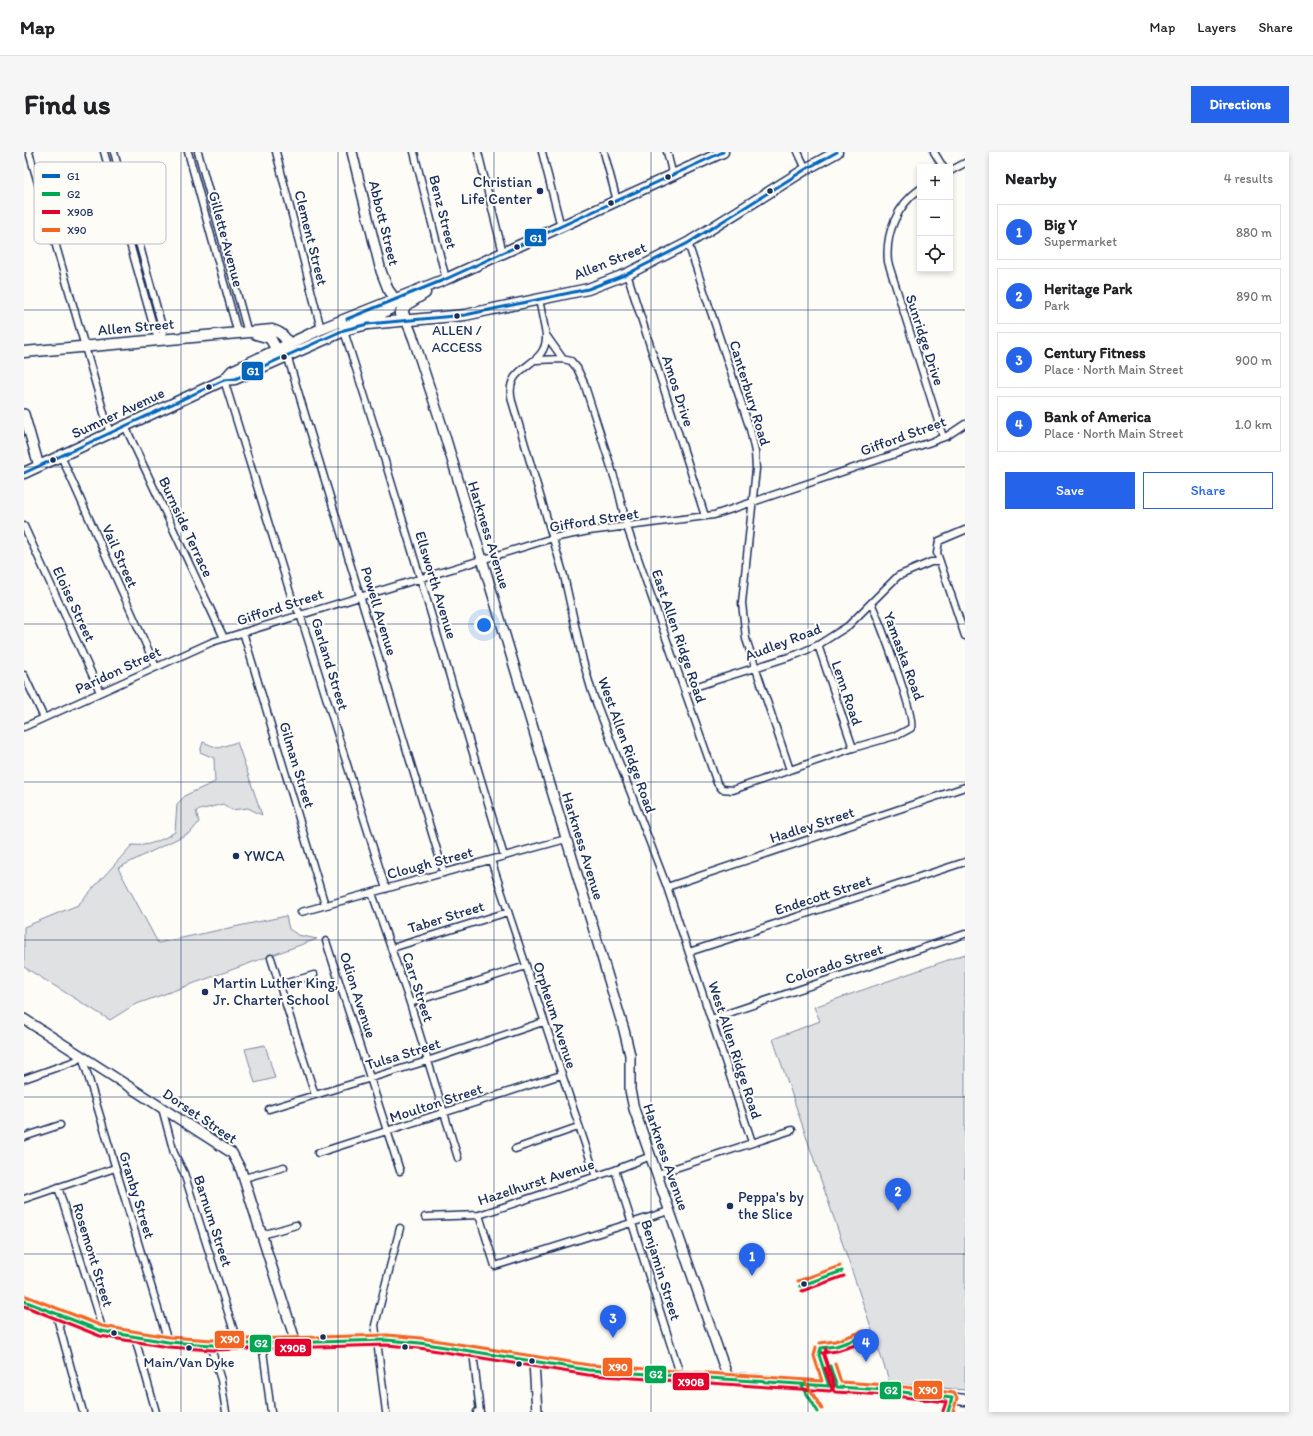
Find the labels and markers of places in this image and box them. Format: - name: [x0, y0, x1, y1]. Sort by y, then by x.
- unlabelled marker: [663, 172, 673, 182]
- place label: Christian Life Center: [461, 173, 532, 208]
- marker: Christian Life Center: [535, 186, 545, 196]
- unlabelled marker: [765, 186, 775, 196]
- unlabelled marker: [606, 198, 616, 208]
- unlabelled marker: [512, 242, 522, 252]
- marker: ALLEN / ACCESS: [452, 311, 462, 321]
- place label: ALLEN / ACCESS: [432, 322, 482, 356]
- unlabelled marker: [279, 352, 289, 362]
- unlabelled marker: [204, 382, 214, 392]
- unlabelled marker: [48, 455, 58, 465]
- place label: YWCA: [244, 847, 285, 865]
- marker: YWCA: [231, 851, 241, 861]
- place label: Martin Luther King, Jr. Charter School: [213, 974, 339, 1009]
- marker: Martin Luther King, Jr. Charter School: [200, 987, 210, 997]
- pin: 2: [885, 1178, 911, 1211]
- place label: Peppa's by the Slice: [738, 1188, 804, 1223]
- marker: Peppa's by the Slice: [725, 1201, 735, 1211]
- pin: 1: [739, 1243, 765, 1276]
- unlabelled marker: [799, 1279, 809, 1289]
- pin: 3: [600, 1305, 626, 1338]
- unlabelled marker: [109, 1328, 119, 1338]
- pin: 4: [853, 1329, 879, 1362]
- unlabelled marker: [318, 1332, 328, 1342]
- unlabelled marker: [400, 1342, 410, 1352]
- marker: Main/Van Dyke: [184, 1343, 194, 1353]
- place label: Main/Van Dyke: [143, 1354, 235, 1371]
- unlabelled marker: [527, 1356, 537, 1366]
- unlabelled marker: [514, 1359, 524, 1369]

